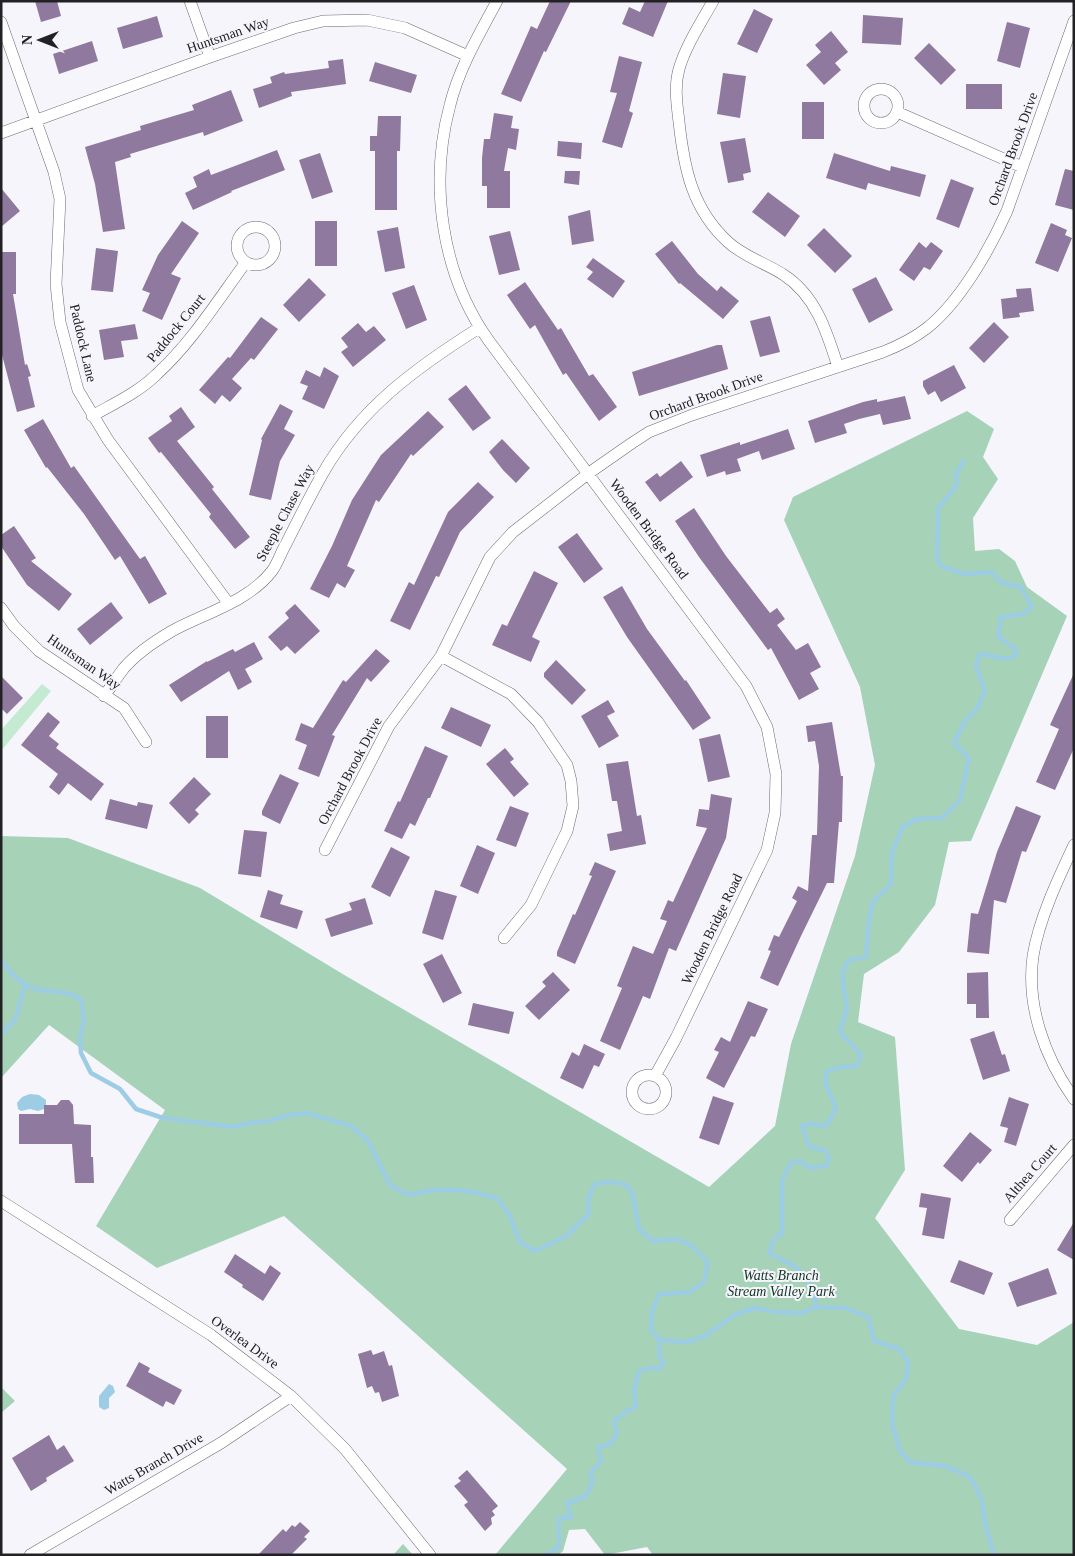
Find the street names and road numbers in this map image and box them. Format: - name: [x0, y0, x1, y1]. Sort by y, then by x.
- street label: Huntsman Way: [185, 14, 271, 56]
- street label: Orchard Brook Drive: [985, 90, 1041, 208]
- street label: Paddock Court: [144, 291, 208, 365]
- street label: Paddock Lane: [67, 302, 99, 384]
- street label: Orchard Brook Drive: [647, 368, 765, 424]
- street label: Steeple Chase Way: [253, 462, 317, 564]
- street label: Wooden Bridge Road: [607, 476, 691, 582]
- street label: Huntsman Way: [44, 631, 124, 693]
- street label: Orchard Brook Drive: [315, 715, 385, 827]
- street label: Wooden Bridge Road: [679, 871, 745, 987]
- street label: Althea Court: [1000, 1141, 1060, 1205]
- street label: Overlea Drive: [208, 1313, 282, 1371]
- street label: Watts Branch Drive: [102, 1430, 206, 1498]

